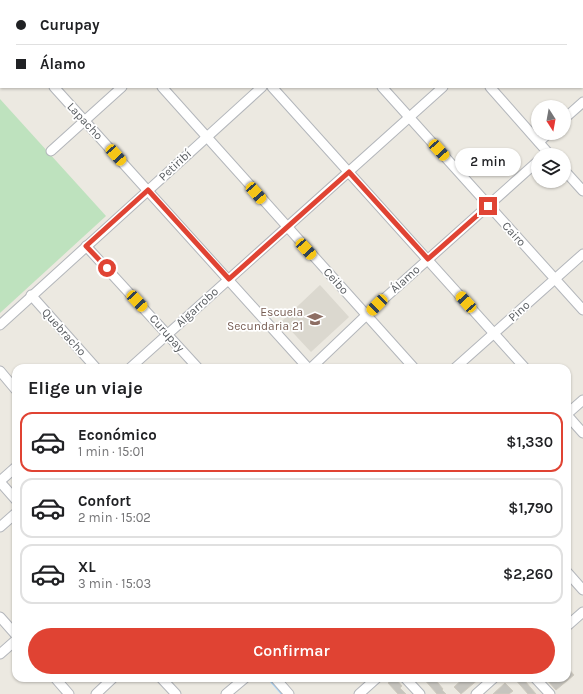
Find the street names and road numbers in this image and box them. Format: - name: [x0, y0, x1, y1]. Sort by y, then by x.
- street label: Lapacho: [64, 99, 106, 143]
- street label: Petiribí: [156, 146, 195, 184]
- street label: Cairo: [499, 219, 529, 249]
- street label: Álamo: [387, 261, 423, 296]
- street label: Ceibo: [321, 265, 351, 297]
- street label: Algarrobo: [173, 284, 221, 330]
- street label: Pino: [505, 298, 533, 324]
- street label: Quebracho: [39, 305, 89, 359]
- street label: Curupay: [147, 311, 188, 355]

